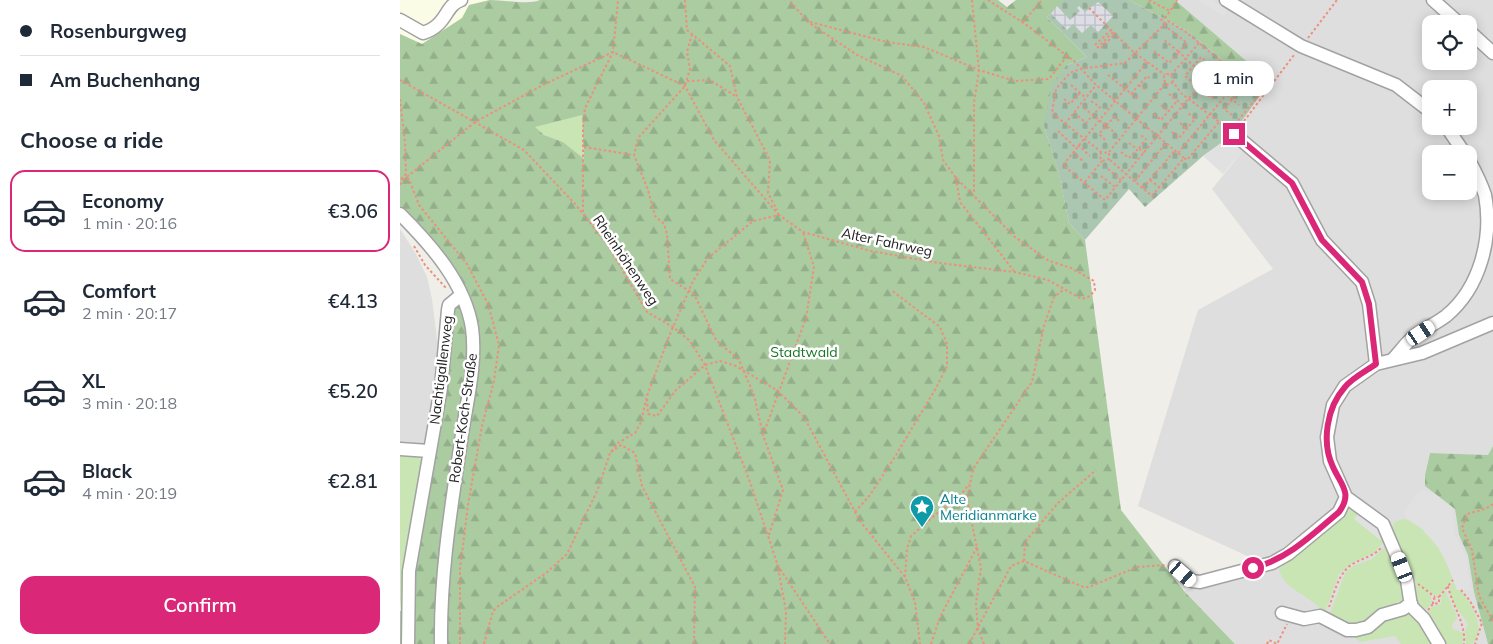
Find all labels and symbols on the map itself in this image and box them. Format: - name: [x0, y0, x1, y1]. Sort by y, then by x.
- callout: 1 min: [1193, 62, 1275, 96]
- route end: [1223, 123, 1245, 145]
- street label: Rheinhöhenweg: [589, 211, 663, 309]
- street label: Alter Fahrweg: [840, 224, 934, 260]
- street label: Nachtigallenweg: [425, 315, 457, 425]
- car: [1404, 318, 1437, 348]
- park label: Stadtwald: [770, 343, 838, 361]
- street label: Robert-Koch-Straße: [445, 352, 481, 484]
- place label: Alte Meridianmarke: [940, 490, 1037, 524]
- place icon: Alte Meridianmarke: [909, 494, 935, 528]
- car: [1389, 550, 1414, 584]
- route start: [1242, 557, 1264, 579]
- car: [1166, 558, 1199, 590]

